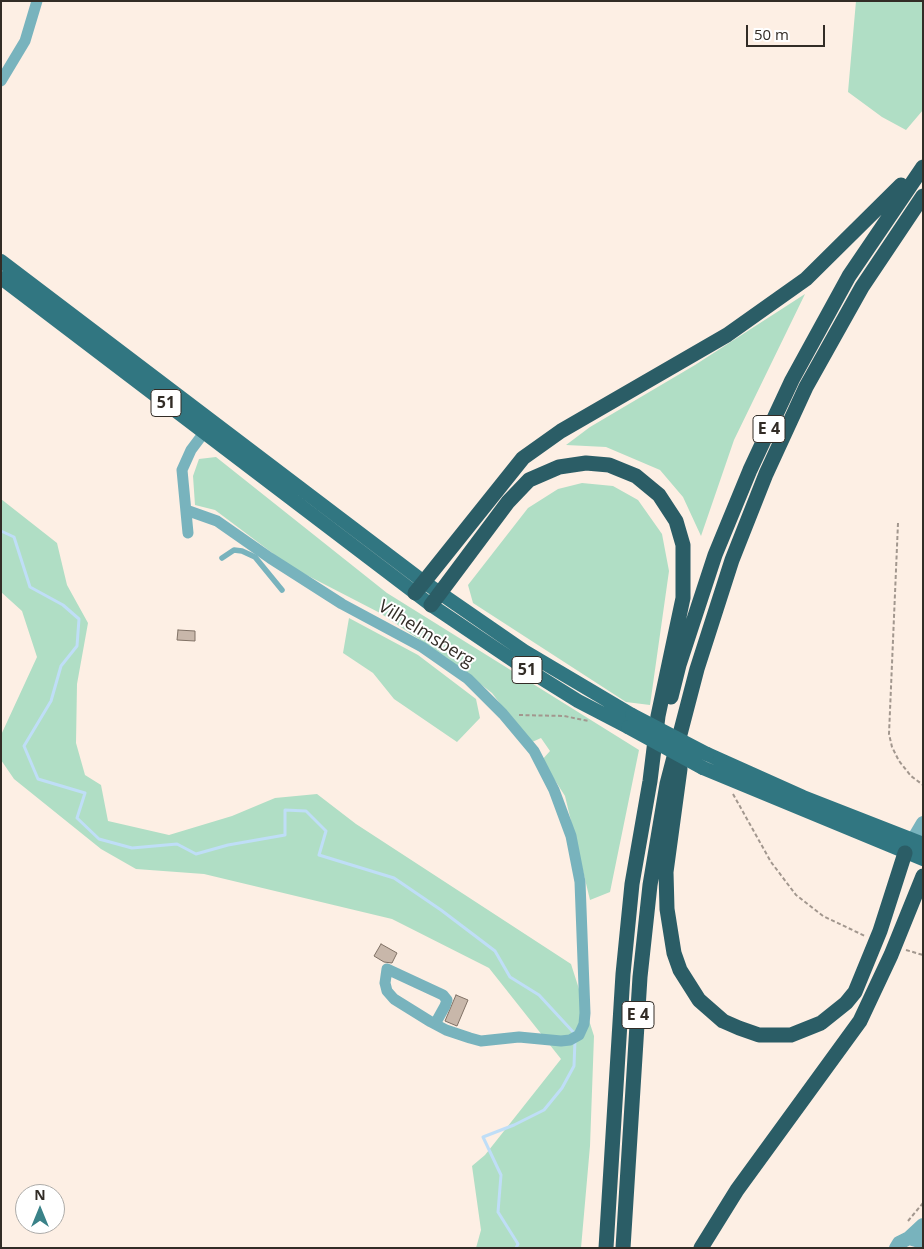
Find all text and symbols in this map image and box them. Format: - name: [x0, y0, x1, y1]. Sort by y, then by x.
- scale bar: [749, 15, 828, 47]
- text: 50 m: [754, 24, 789, 44]
- road number: 51: [151, 389, 181, 416]
- road number: E 4: [753, 416, 785, 442]
- street label: Vilhelmsberg: [374, 596, 478, 672]
- road number: 51: [512, 656, 542, 684]
- road number: E 4: [622, 1002, 654, 1028]
- north arrow: [15, 1184, 65, 1234]
- text: N: [34, 1185, 46, 1204]

